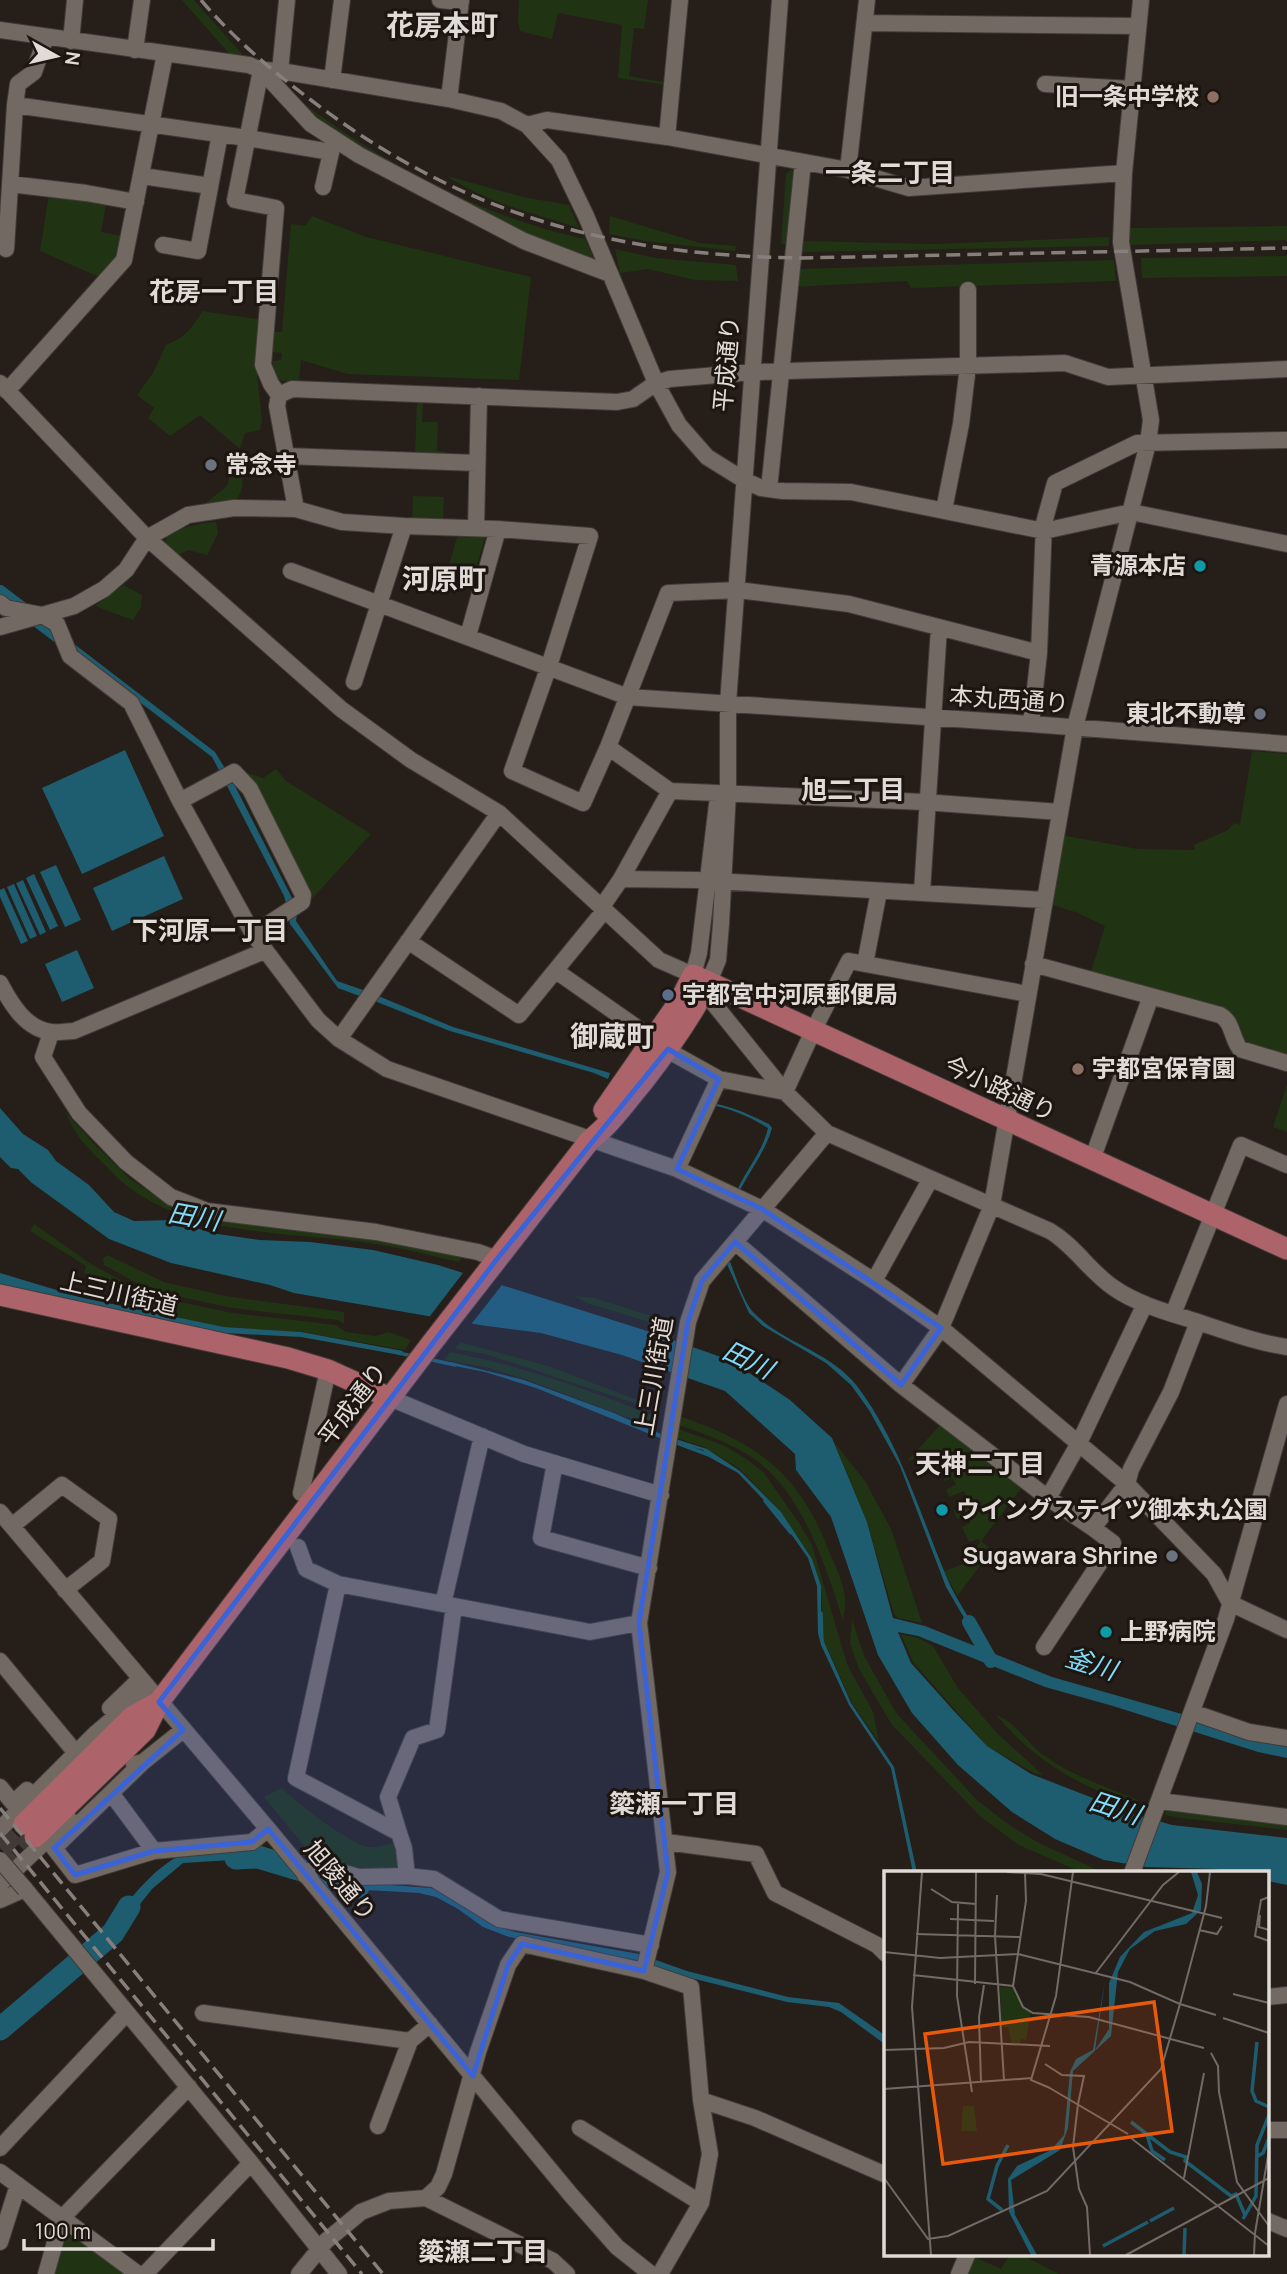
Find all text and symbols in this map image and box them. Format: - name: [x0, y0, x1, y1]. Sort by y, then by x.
- district label: 花房本町: [386, 5, 498, 43]
- north arrow: [21, 21, 91, 91]
- text: N: [59, 50, 87, 67]
- place label: 旧一条中学校: [1055, 79, 1199, 112]
- marker: 旧一条中学校: [1205, 89, 1221, 105]
- district label: 一条二丁目: [825, 154, 955, 190]
- district label: 花房一丁目: [149, 273, 279, 309]
- street label: 平成通り: [705, 315, 746, 413]
- place label: 常念寺: [225, 447, 297, 480]
- marker: 常念寺: [203, 457, 219, 473]
- place label: 青源本店: [1090, 548, 1186, 581]
- marker: 青源本店: [1192, 558, 1208, 574]
- district label: 河原町: [402, 559, 486, 597]
- street label: 本丸西通り: [948, 678, 1070, 719]
- place label: 東北不動尊: [1126, 696, 1246, 729]
- marker: 東北不動尊: [1252, 706, 1268, 722]
- district label: 旭二丁目: [801, 771, 905, 807]
- district label: 下河原一丁目: [132, 912, 288, 948]
- place label: 宇都宮中河原郵便局: [682, 977, 898, 1010]
- marker: 宇都宮中河原郵便局: [660, 987, 676, 1003]
- district label: 御蔵町: [570, 1016, 654, 1054]
- street label: 今小路通り: [939, 1047, 1062, 1128]
- place label: 宇都宮保育園: [1092, 1051, 1236, 1084]
- marker: 宇都宮保育園: [1070, 1061, 1086, 1077]
- water label: 田川: [165, 1194, 226, 1239]
- street label: 上三川街道: [57, 1263, 182, 1322]
- street label: 上三川街道: [626, 1314, 679, 1438]
- water label: 田川: [717, 1332, 782, 1388]
- street label: 平成通り: [310, 1355, 394, 1451]
- district label: 天神二丁目: [915, 1445, 1045, 1481]
- place label: ウイングステイツ御本丸公園: [956, 1492, 1268, 1525]
- marker: ウイングステイツ御本丸公園: [934, 1502, 950, 1518]
- place label: Sugawara Shrine: [962, 1538, 1158, 1571]
- marker: Sugawara Shrine: [1164, 1548, 1180, 1564]
- place label: 上野病院: [1120, 1614, 1216, 1647]
- marker: 上野病院: [1098, 1624, 1114, 1640]
- water label: 釜川: [1061, 1638, 1124, 1689]
- water label: 田川: [1085, 1782, 1148, 1833]
- district label: 簗瀬一丁目: [609, 1785, 739, 1821]
- street label: 旭陵通り: [298, 1833, 385, 1927]
- inset map: [884, 1871, 1270, 2256]
- scale bar: [24, 2208, 214, 2252]
- text: 100 m: [35, 2217, 91, 2245]
- district label: 簗瀬二丁目: [418, 2233, 548, 2269]

